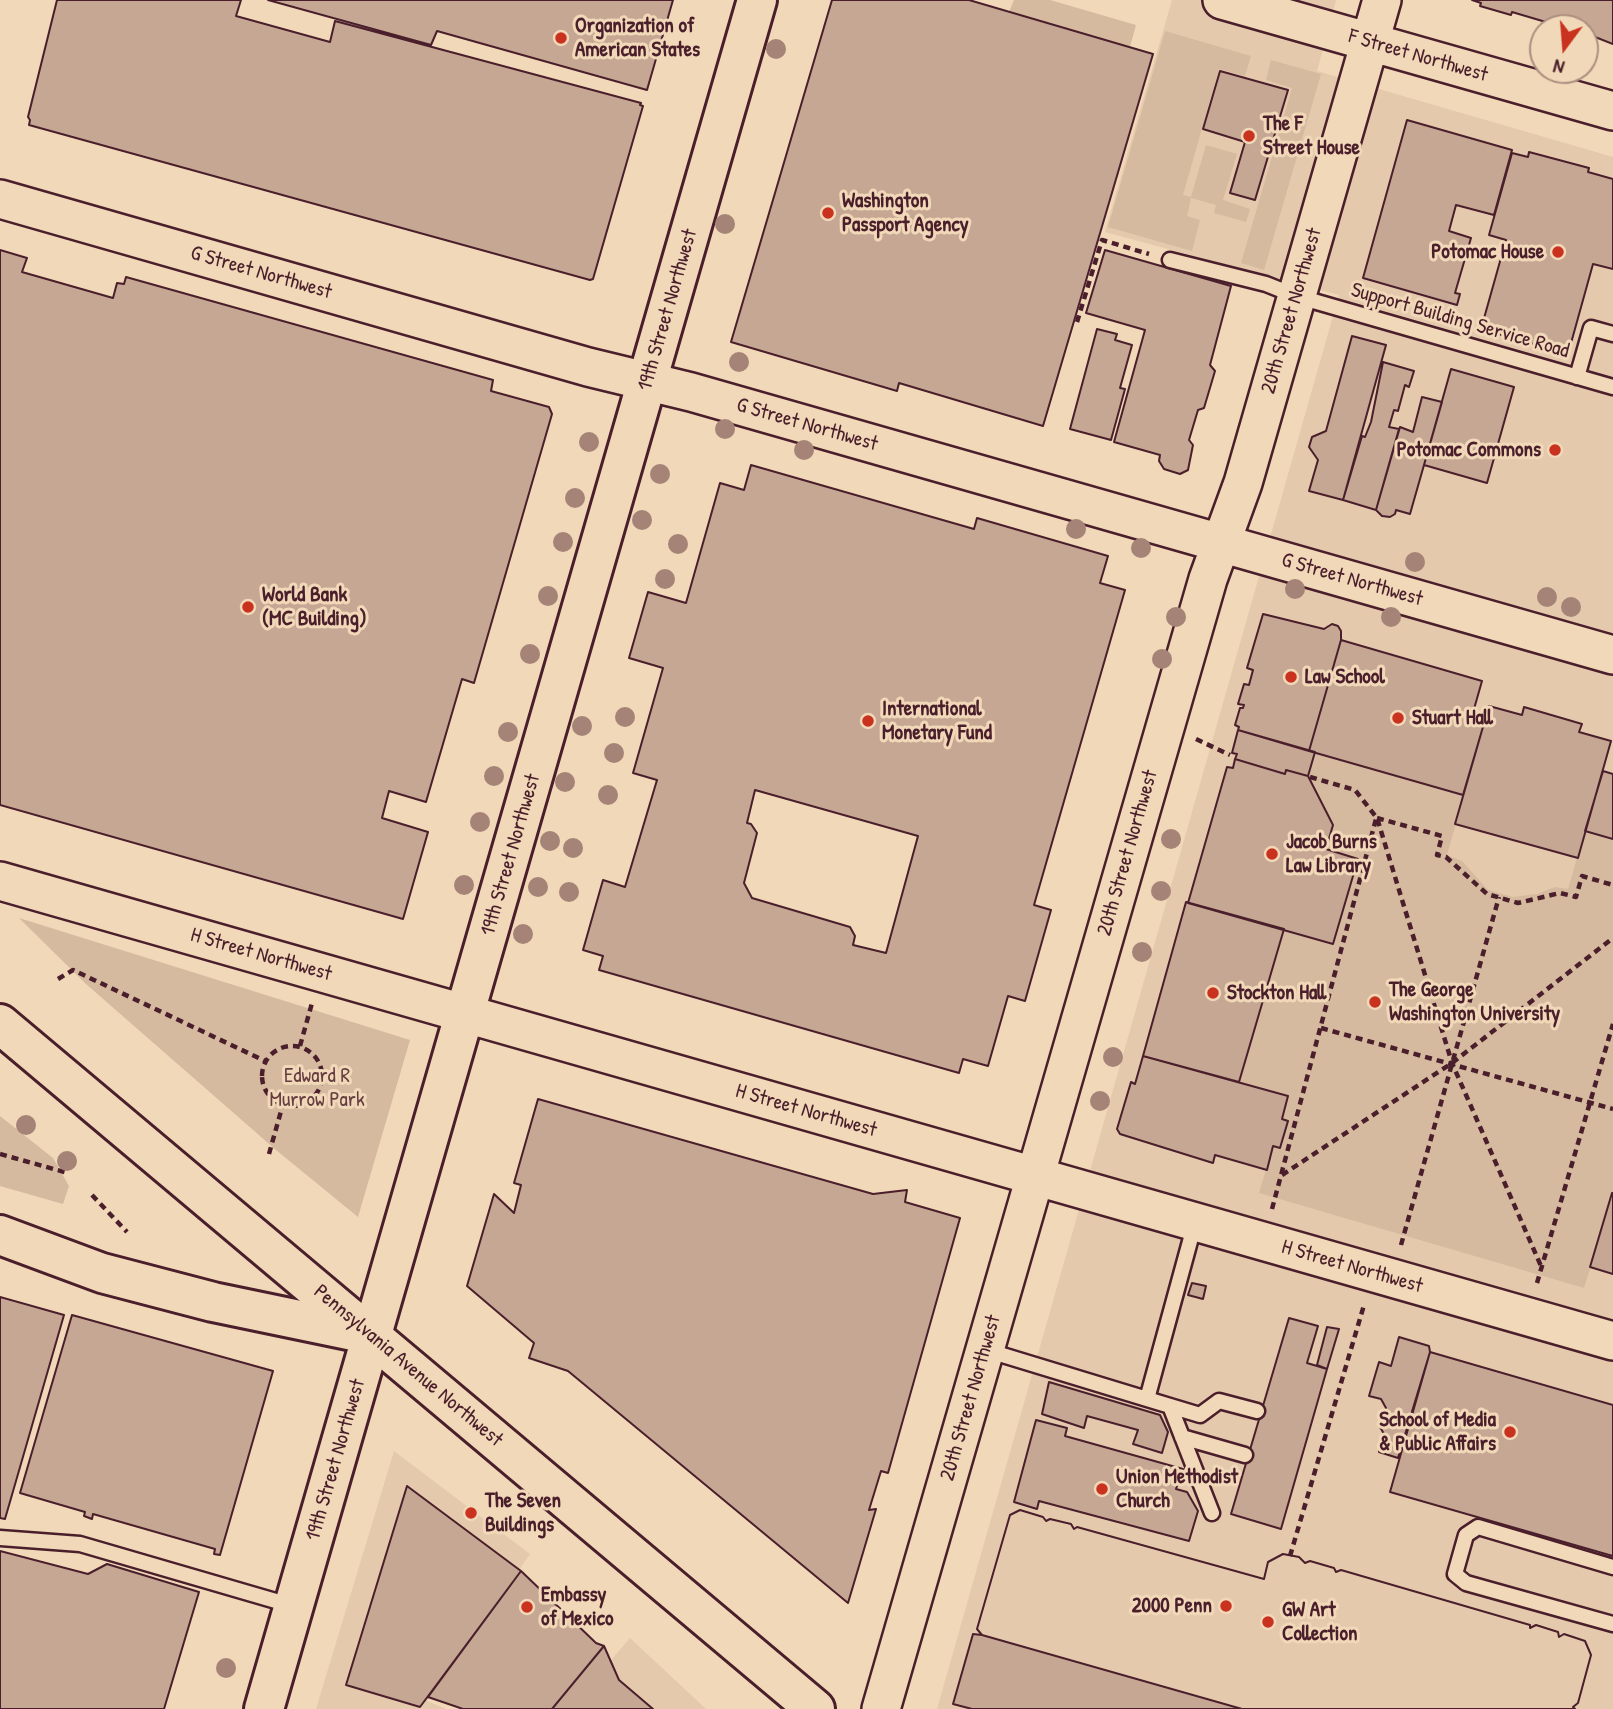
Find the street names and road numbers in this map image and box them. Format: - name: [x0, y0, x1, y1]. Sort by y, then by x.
- street label: F Street Northwest: [1346, 24, 1490, 88]
- street label: 20th Street Northwest: [1256, 225, 1328, 397]
- street label: 19th Street Northwest: [633, 226, 703, 394]
- street label: G Street Northwest: [187, 241, 335, 305]
- street label: Support Building Service Road: [1348, 278, 1572, 364]
- street label: G Street Northwest: [733, 393, 881, 457]
- street label: G Street Northwest: [1278, 548, 1426, 612]
- street label: 20th Street Northwest: [1092, 767, 1164, 939]
- street label: 19th Street Northwest: [476, 771, 546, 939]
- street label: H Street Northwest: [188, 923, 334, 987]
- street label: H Street Northwest: [733, 1079, 879, 1143]
- street label: H Street Northwest: [1279, 1235, 1425, 1299]
- street label: Pennsylvania Avenue Northwest: [308, 1279, 508, 1453]
- street label: 20th Street Northwest: [935, 1312, 1007, 1484]
- street label: 19th Street Northwest: [301, 1376, 371, 1544]

